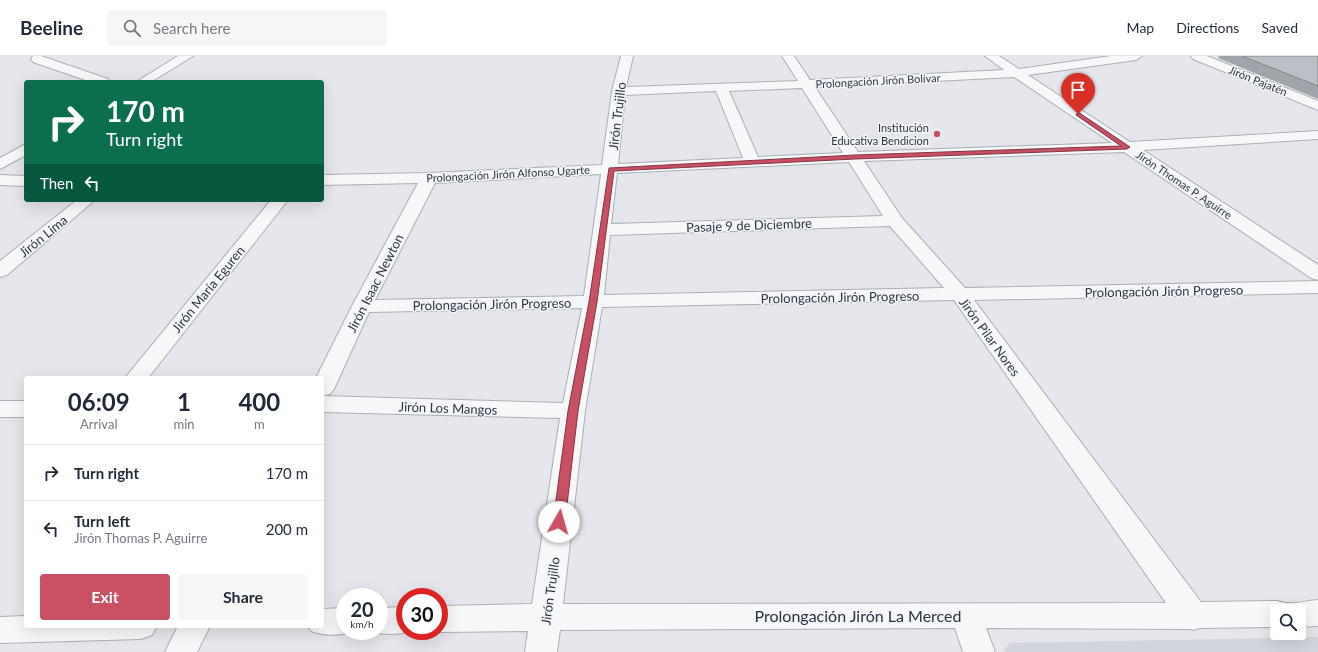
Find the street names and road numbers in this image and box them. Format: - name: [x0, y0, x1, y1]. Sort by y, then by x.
- street label: Jirón Pajatén: [1227, 63, 1289, 98]
- street label: Prolongación Jirón Bolívar: [815, 71, 941, 90]
- street label: Jirón Trujillo: [605, 81, 629, 151]
- street label: Jirón Thomas P. Aguirre: [1134, 148, 1235, 222]
- street label: Prolongación Jirón Alfonso Ugarte: [426, 163, 590, 184]
- street label: Jirón Lima: [15, 212, 71, 260]
- street label: Pasaje 9 de Diciembre: [686, 215, 812, 235]
- street label: Jirón Isaac Newton: [343, 231, 407, 335]
- street label: Jirón María Eguren: [168, 242, 248, 336]
- street label: Prolongación Jirón Progreso: [1084, 282, 1244, 300]
- street label: Prolongación Jirón Progreso: [760, 288, 920, 306]
- street label: Prolongación Jirón Progreso: [412, 295, 572, 313]
- street label: Jirón Pilar Nores: [956, 295, 1024, 380]
- street label: Jirón Los Mangos: [398, 398, 498, 418]
- street label: Jirón Trujillo: [537, 556, 563, 626]
- street label: Prolongación Jirón La Merced: [755, 606, 961, 625]

